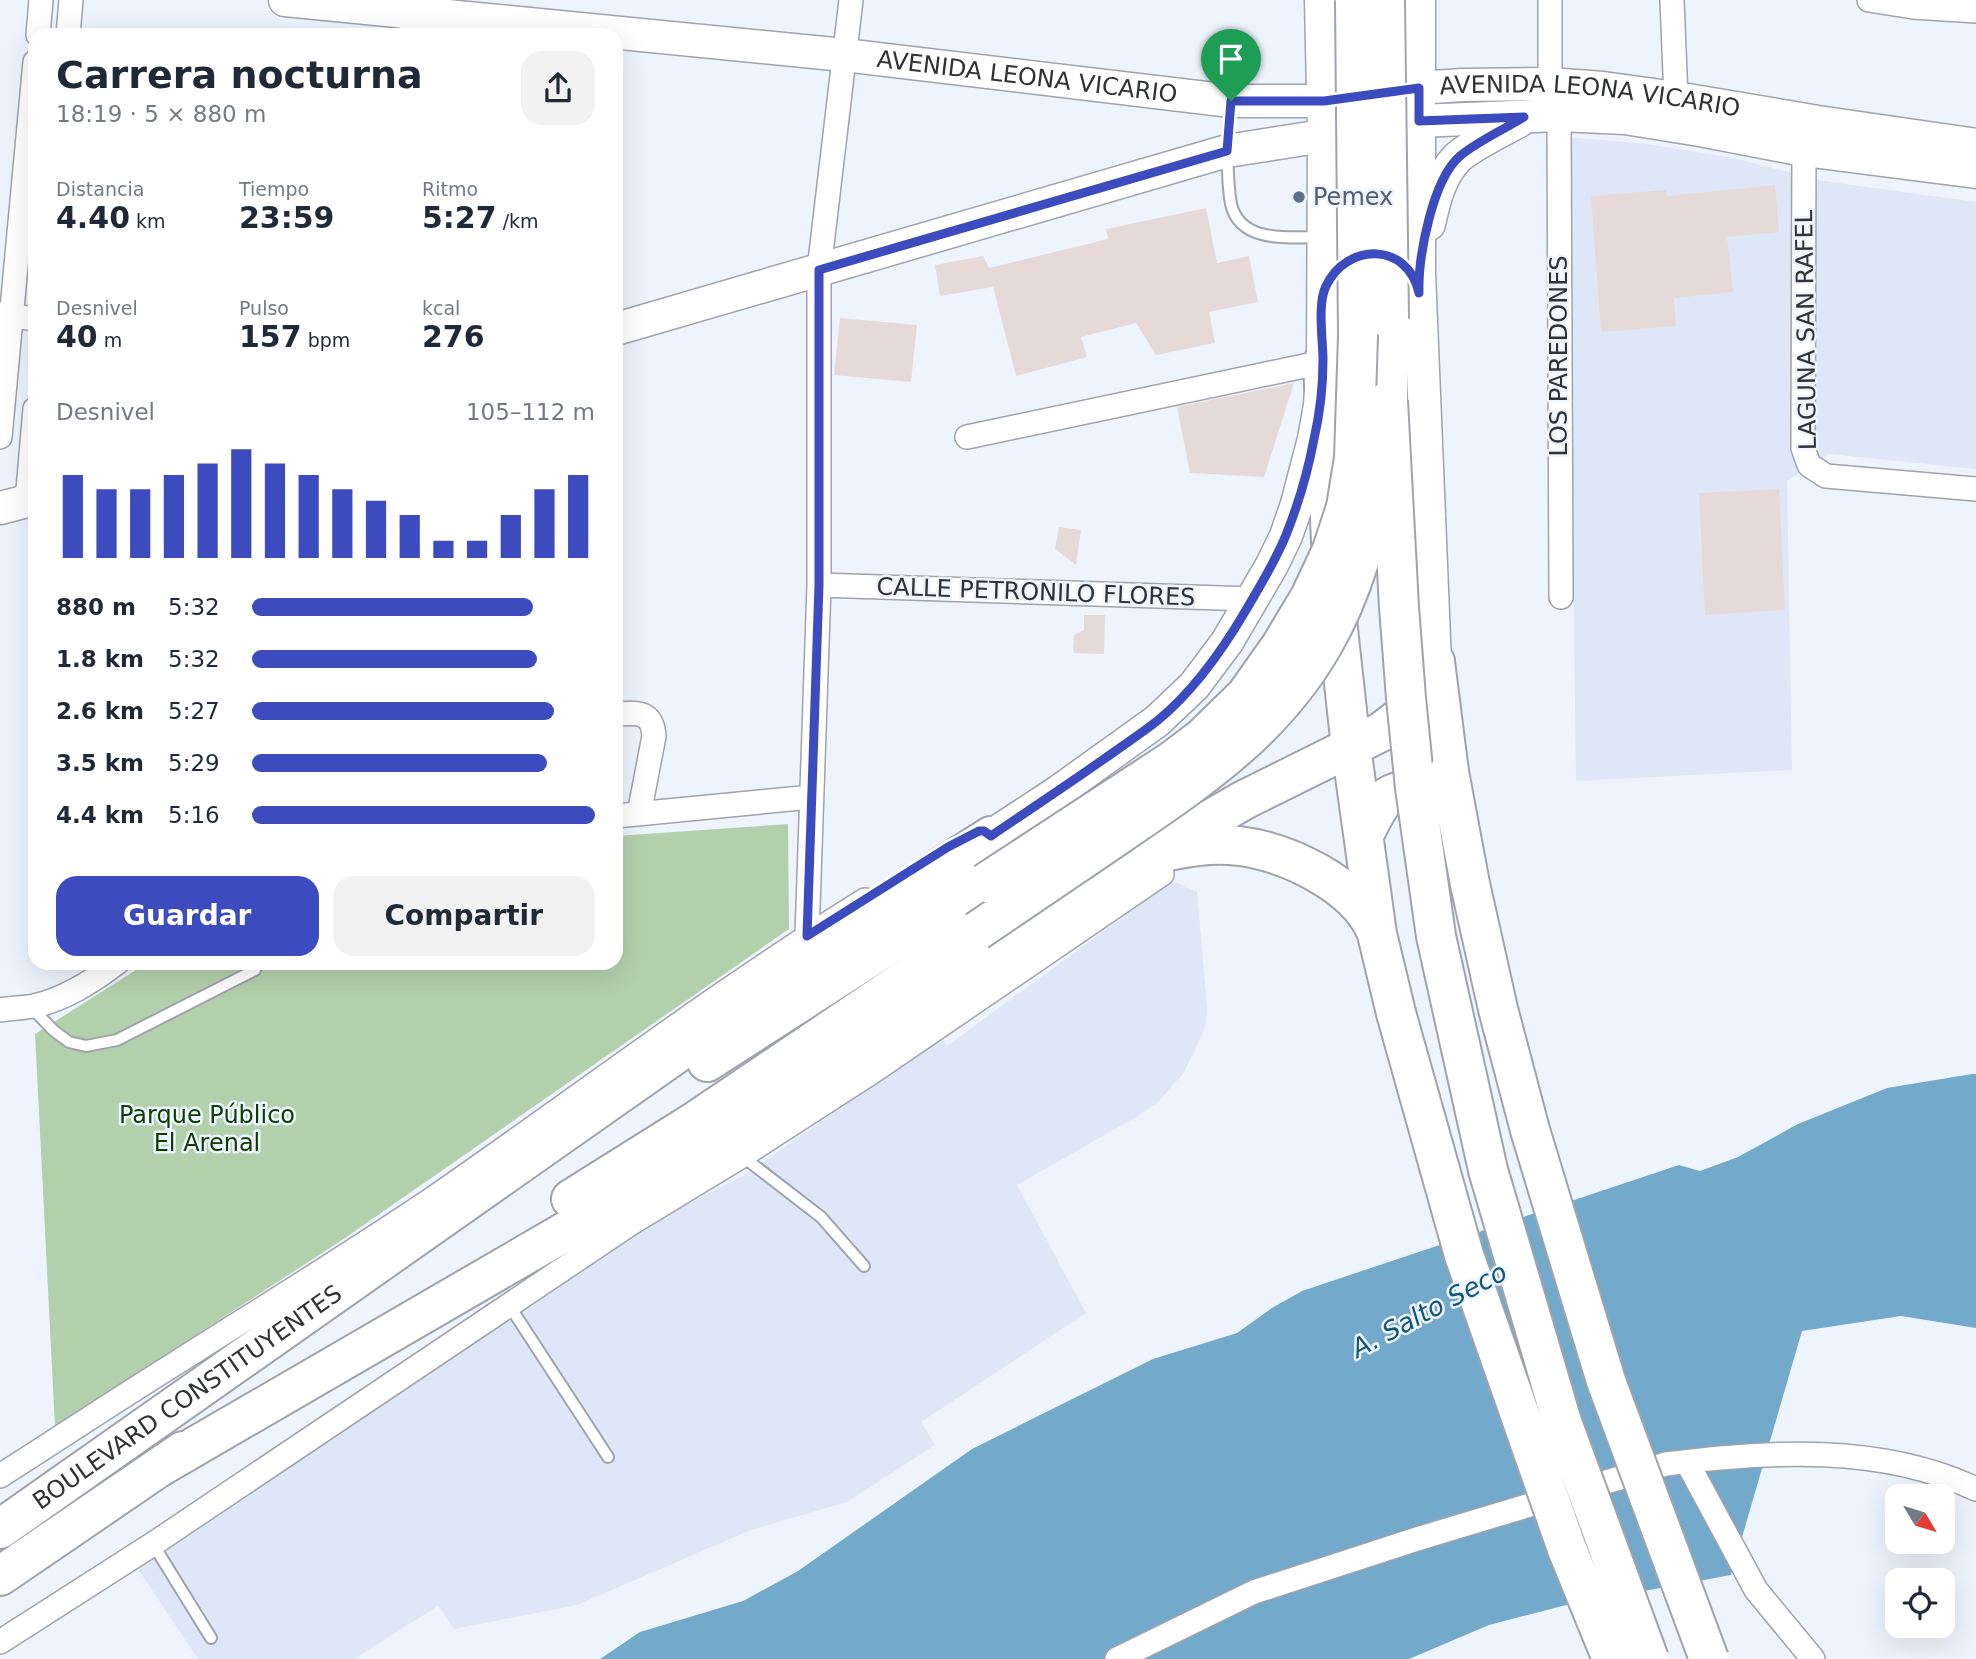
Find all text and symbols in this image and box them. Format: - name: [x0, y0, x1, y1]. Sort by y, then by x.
- pin: [1201, 29, 1261, 101]
- icon: arrive: [1212, 40, 1250, 78]
- street label: AVENIDA LEONA VICARIO: [875, 45, 1179, 109]
- button: share: [521, 51, 595, 125]
- text: Carrera nocturna: [56, 53, 423, 97]
- street label: AVENIDA LEONA VICARIO: [1438, 70, 1742, 123]
- text: 18:19 · 5 × 880 m: [56, 101, 266, 127]
- text: Distancia: [56, 178, 144, 200]
- text: Tiempo: [239, 178, 309, 200]
- text: Ritmo: [422, 178, 478, 200]
- place label: Pemex: [1313, 183, 1393, 211]
- marker: Pemex: [1291, 189, 1307, 205]
- text: 4.40: [56, 200, 130, 235]
- text: 23:59: [239, 200, 335, 235]
- text: 5:27: [422, 200, 497, 235]
- street label: LAGUNA SAN RAFEL: [1790, 209, 1822, 450]
- text: km: [130, 210, 166, 232]
- text: /km: [497, 210, 539, 232]
- street label: LOS PAREDONES: [1545, 255, 1573, 457]
- text: Desnivel: [56, 297, 138, 319]
- text: Pulso: [239, 297, 289, 319]
- text: kcal: [422, 297, 460, 319]
- text: 40: [56, 319, 98, 354]
- text: 157: [239, 319, 302, 354]
- text: 276: [422, 319, 485, 354]
- text: m: [98, 329, 122, 351]
- text: bpm: [302, 329, 350, 351]
- text: Desnivel: [56, 399, 155, 425]
- text: 105–112 m: [466, 399, 595, 425]
- street label: CALLE PETRONILO FLORES: [876, 572, 1196, 612]
- text: 880 m: [56, 594, 136, 620]
- text: 5:32: [168, 594, 220, 620]
- text: 1.8 km: [56, 646, 144, 672]
- text: 5:32: [168, 646, 220, 672]
- text: 2.6 km: [56, 698, 144, 724]
- text: 5:27: [168, 698, 220, 724]
- text: 3.5 km: [56, 750, 144, 776]
- text: 5:29: [168, 750, 220, 776]
- text: 4.4 km: [56, 802, 144, 828]
- text: 5:16: [168, 802, 220, 828]
- button: Guardar: [56, 876, 319, 956]
- button: Compartir: [333, 876, 595, 956]
- park label: Parque Público El Arenal: [119, 1101, 295, 1157]
- water label: A. Salto Seco: [1344, 1256, 1512, 1364]
- street label: BOULEVARD CONSTITUYENTES: [28, 1279, 347, 1515]
- north arrow: [1885, 1484, 1955, 1554]
- map controls: [1885, 1484, 1955, 1638]
- button: locate: [1885, 1568, 1955, 1638]

